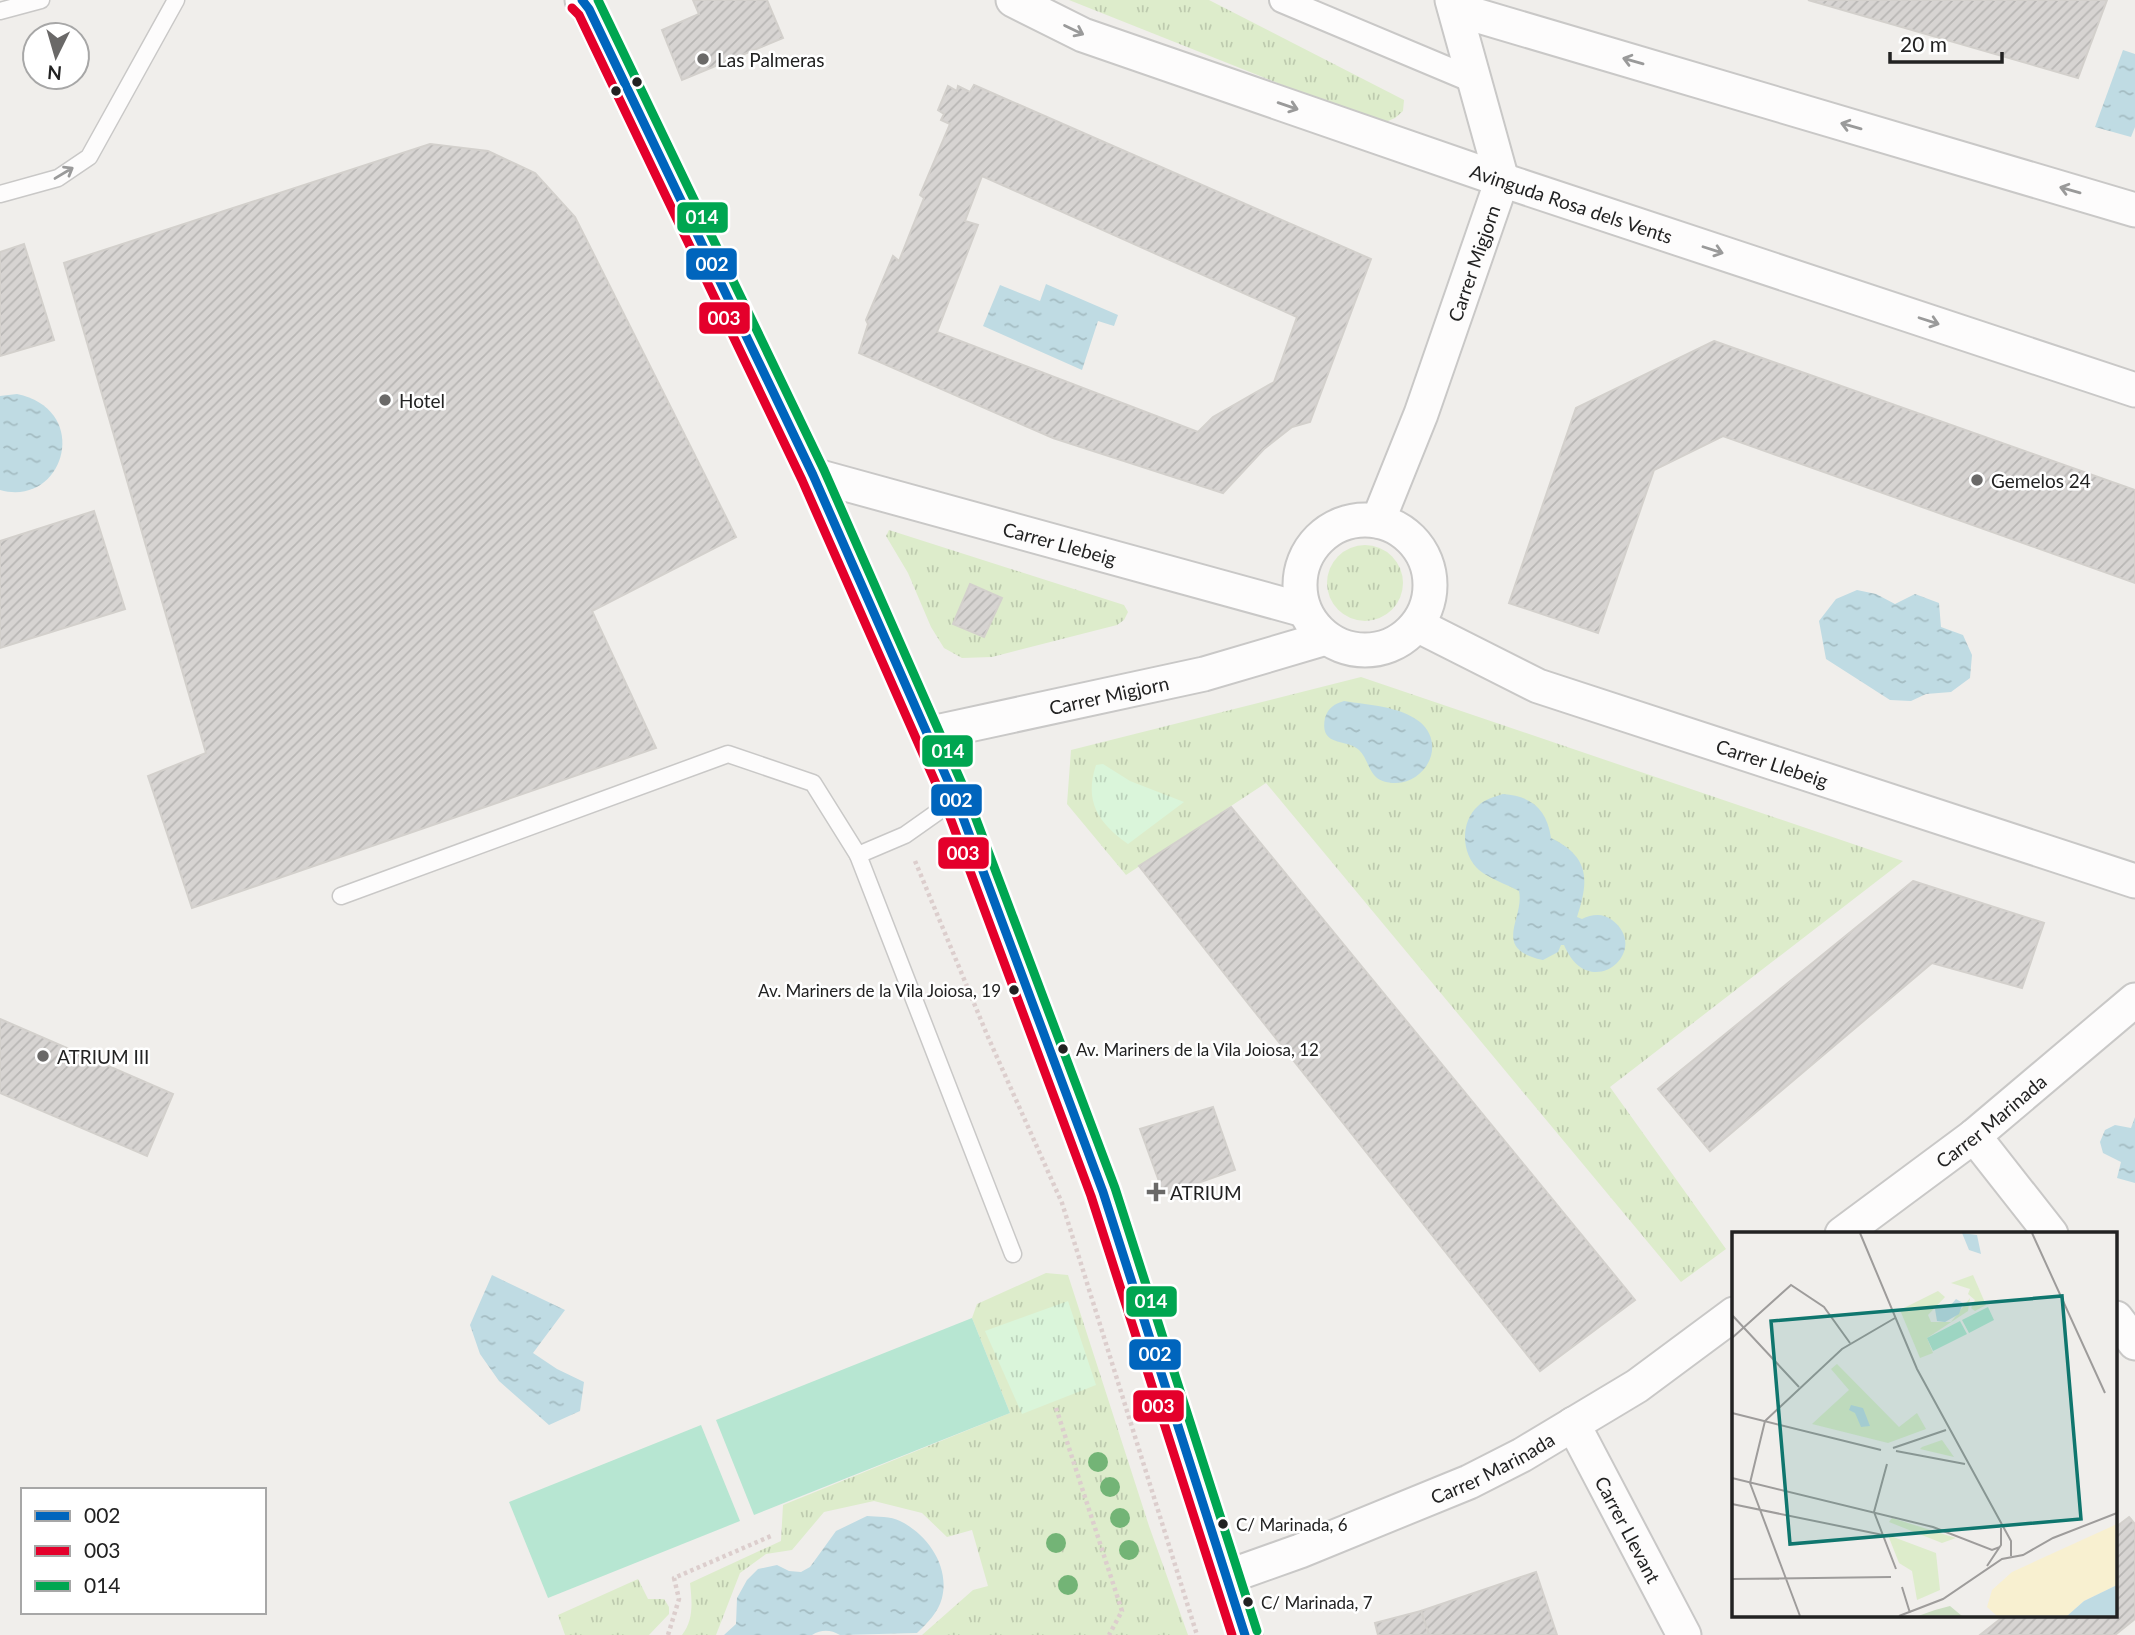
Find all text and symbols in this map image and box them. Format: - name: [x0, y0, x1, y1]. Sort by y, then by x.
- north arrow: [21, 21, 91, 91]
- scale bar: [1890, 21, 2002, 65]
- one-way arrow: [1063, 24, 1084, 37]
- text: 20 m: [1900, 31, 1947, 56]
- place label: Las Palmeras: [717, 48, 824, 71]
- marker: Las Palmeras: [695, 51, 711, 67]
- one-way arrow: [1622, 54, 1644, 67]
- text: N: [46, 61, 63, 86]
- unlabelled marker: [630, 75, 644, 89]
- unlabelled marker: [609, 84, 623, 98]
- one-way arrow: [1277, 101, 1299, 113]
- one-way arrow: [1841, 118, 1863, 131]
- street label: Avinguda Rosa dels Vents: [1467, 158, 1676, 247]
- one-way arrow: [54, 165, 74, 179]
- one-way arrow: [2059, 183, 2081, 196]
- line badge: 014: [676, 201, 729, 234]
- street label: Carrer Migjorn: [1442, 202, 1504, 324]
- text: 014: [685, 205, 719, 228]
- one-way arrow: [1701, 245, 1723, 257]
- line badge: 002: [685, 247, 738, 281]
- text: 002: [695, 252, 729, 275]
- line badge: 003: [698, 301, 751, 335]
- text: 003: [707, 306, 741, 329]
- one-way arrow: [1917, 316, 1939, 328]
- place label: Hotel: [399, 389, 445, 412]
- marker: Hotel: [377, 392, 393, 408]
- place label: Gemelos 24: [1991, 469, 2091, 492]
- marker: Gemelos 24: [1969, 472, 1985, 488]
- street label: Carrer Llebeig: [1001, 516, 1119, 569]
- street label: Carrer Migjorn: [1047, 670, 1171, 719]
- line badge: 014: [921, 734, 974, 768]
- street label: Carrer Llebeig: [1713, 734, 1831, 792]
- text: 014: [931, 739, 965, 762]
- line badge: 002: [930, 783, 983, 817]
- text: 002: [939, 788, 973, 811]
- line badge: 003: [937, 836, 990, 870]
- text: 003: [946, 841, 980, 864]
- place label: Av. Mariners de la Vila Joiosa, 19: [758, 980, 1001, 1001]
- marker: Av. Mariners de la Vila Joiosa, 19: [1007, 983, 1021, 997]
- place label: Av. Mariners de la Vila Joiosa, 12: [1076, 1039, 1319, 1060]
- marker: Av. Mariners de la Vila Joiosa, 12: [1056, 1042, 1070, 1056]
- place label: ATRIUM III: [57, 1045, 149, 1068]
- marker: ATRIUM III: [35, 1048, 51, 1064]
- street label: Carrer Marinada: [1931, 1069, 2050, 1172]
- place label: ATRIUM: [1170, 1181, 1242, 1204]
- marker: ATRIUM: [1148, 1184, 1164, 1200]
- inset map: [1732, 1232, 2118, 1618]
- line badge: 014: [1125, 1285, 1178, 1318]
- text: 014: [1134, 1289, 1168, 1312]
- line badge: 002: [1128, 1338, 1182, 1371]
- text: 002: [1138, 1342, 1172, 1365]
- line badge: 003: [1132, 1389, 1185, 1423]
- text: 003: [1141, 1394, 1175, 1417]
- street label: Carrer Marinada: [1427, 1427, 1558, 1508]
- street label: Carrer Llevant: [1591, 1472, 1666, 1587]
- legend: [21, 1488, 266, 1614]
- text: 002: [84, 1502, 121, 1527]
- place label: C/ Marinada, 6: [1236, 1514, 1348, 1535]
- marker: C/ Marinada, 6: [1216, 1517, 1230, 1531]
- text: 003: [84, 1537, 121, 1562]
- text: 014: [84, 1572, 121, 1597]
- place label: C/ Marinada, 7: [1261, 1592, 1373, 1613]
- marker: C/ Marinada, 7: [1241, 1595, 1255, 1609]

